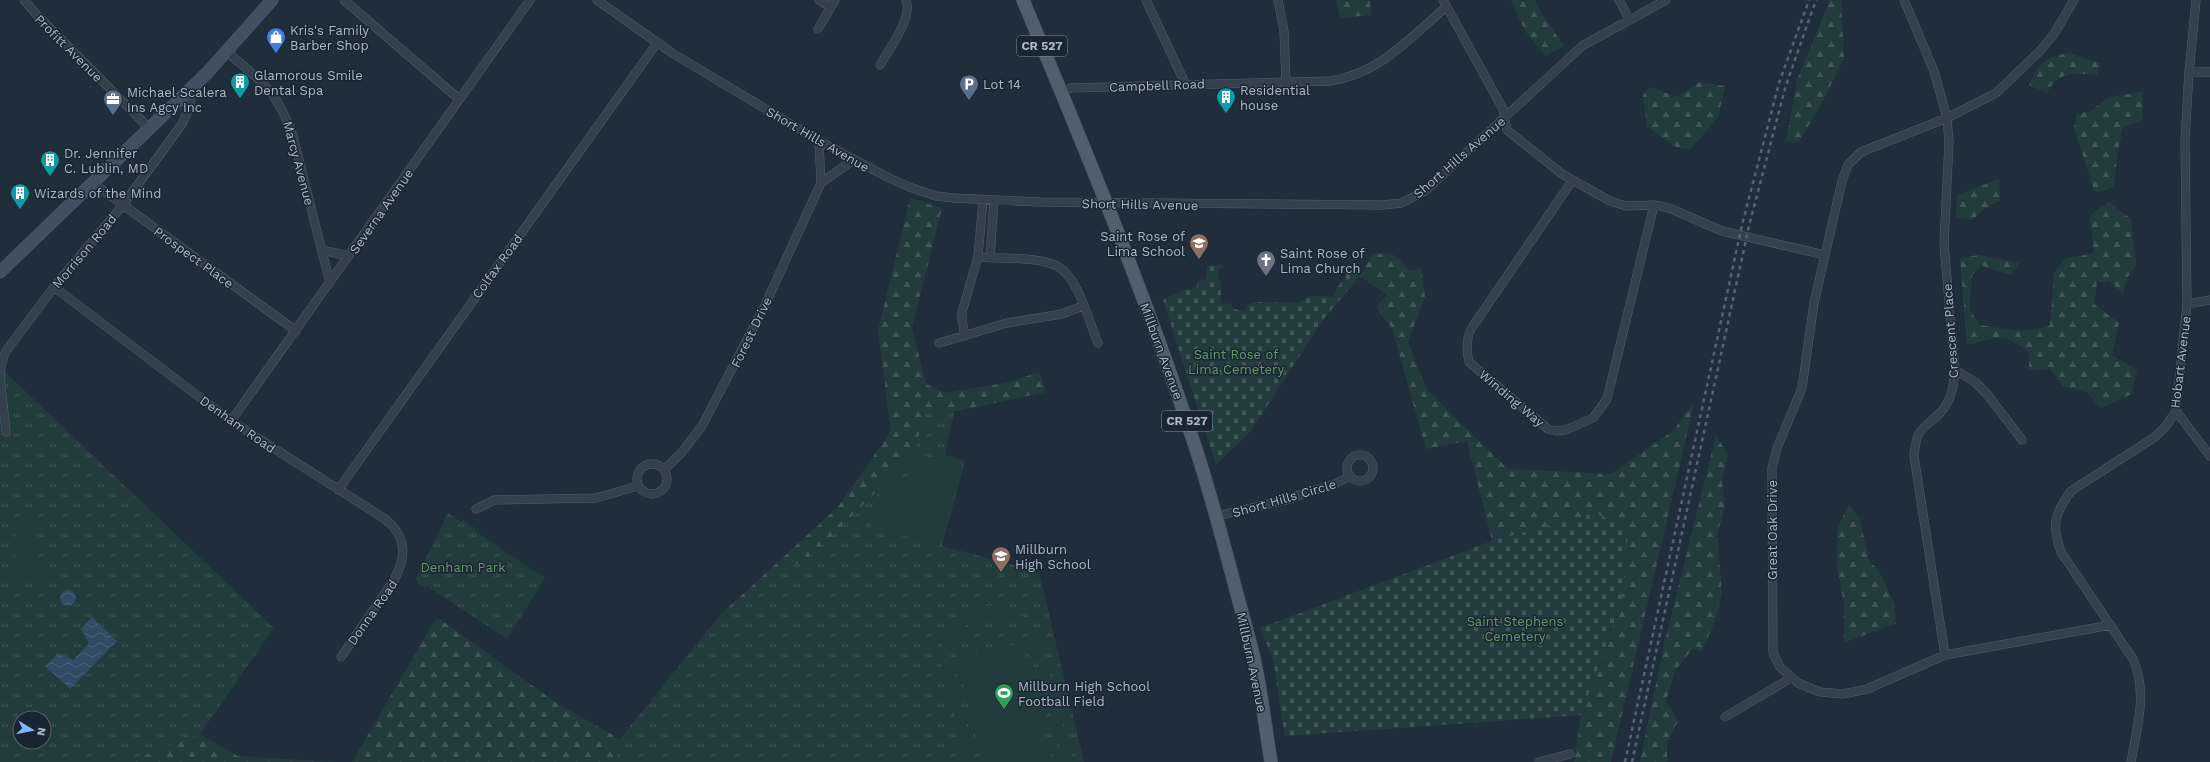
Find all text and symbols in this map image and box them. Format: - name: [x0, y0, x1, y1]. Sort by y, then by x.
- street label: Profitt Avenue: [32, 12, 105, 85]
- place label: Kris's Family Barber Shop: [290, 23, 369, 53]
- shop icon: Kris's Family Barber Shop: [265, 26, 287, 54]
- road number: CR 527: [1017, 36, 1067, 56]
- place label: Glamorous Smile Dental Spa: [254, 68, 363, 98]
- building icon: Glamorous Smile Dental Spa: [229, 71, 251, 99]
- parking icon: Lot 14: [958, 73, 980, 101]
- street label: Campbell Road: [1109, 76, 1205, 95]
- place label: Lot 14: [983, 77, 1021, 92]
- place label: Residential house: [1240, 83, 1310, 113]
- place label: Michael Scalera Ins Agcy Inc: [127, 85, 227, 115]
- building icon: Residential house: [1215, 86, 1237, 114]
- office icon: Michael Scalera Ins Agcy Inc: [102, 88, 124, 116]
- street label: Short Hills Avenue: [763, 104, 872, 175]
- street label: Short Hills Avenue: [1410, 113, 1508, 201]
- street label: Marcy Avenue: [280, 119, 317, 207]
- place label: Dr. Jennifer C. Lublin, MD: [64, 146, 148, 176]
- building icon: Dr. Jennifer C. Lublin, MD: [39, 149, 61, 177]
- street label: Severna Avenue: [347, 166, 416, 257]
- building icon: Wizards of the Mind: [9, 182, 31, 210]
- place label: Wizards of the Mind: [34, 186, 161, 201]
- street label: Short Hills Avenue: [1082, 196, 1198, 213]
- street label: Morrison Road: [49, 211, 120, 291]
- street label: Prospect Place: [151, 224, 236, 291]
- place label: Saint Rose of Lima School: [1100, 229, 1185, 259]
- street label: Colfax Road: [469, 231, 526, 301]
- school or university icon: Saint Rose of Lima School: [1188, 232, 1210, 260]
- place label: Saint Rose of Lima Church: [1280, 246, 1365, 276]
- church icon: Saint Rose of Lima Church: [1255, 249, 1277, 277]
- street label: Crescent Place: [1940, 283, 1961, 379]
- street label: Forest Drive: [728, 294, 775, 370]
- street label: Millburn Avenue: [1137, 301, 1186, 402]
- street label: Hobart Avenue: [2167, 315, 2194, 409]
- park label: Saint Rose of Lima Cemetery: [1188, 347, 1284, 377]
- street label: Winding Way: [1476, 367, 1547, 430]
- street label: Denham Road: [197, 393, 278, 456]
- road number: CR 527: [1162, 411, 1212, 431]
- street label: Short Hills Circle: [1230, 476, 1338, 520]
- street label: Great Oak Drive: [1765, 480, 1780, 580]
- place label: Millburn High School: [1015, 542, 1091, 572]
- school or university icon: Millburn High School: [990, 545, 1012, 573]
- park label: Denham Park: [420, 560, 506, 575]
- street label: Donna Road: [344, 577, 400, 648]
- street label: Millburn Avenue: [1234, 611, 1269, 714]
- park label: Saint Stephens Cemetery: [1467, 614, 1564, 644]
- place label: Millburn High School Football Field: [1018, 679, 1150, 709]
- sports icon: Millburn High School Football Field: [993, 682, 1015, 710]
- north arrow: [12, 710, 52, 750]
- text: N: [34, 727, 48, 737]

